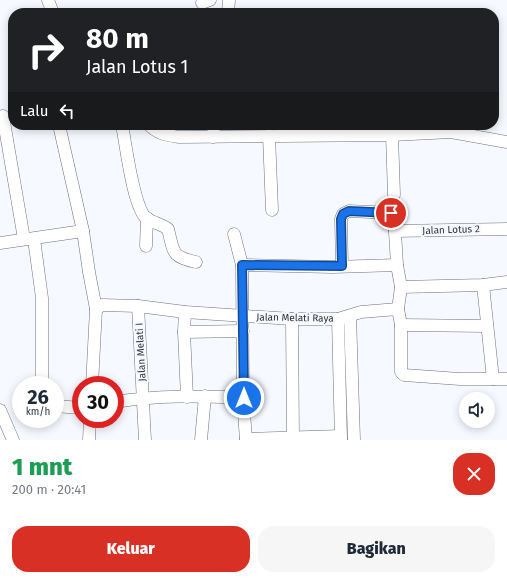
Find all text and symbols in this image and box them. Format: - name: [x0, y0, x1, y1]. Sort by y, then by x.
- text: 80 m: [86, 22, 149, 55]
- icon: right: [20, 24, 72, 76]
- text: Jalan Lotus 1: [86, 56, 188, 78]
- icon: left: [56, 100, 78, 122]
- text: Lalu: [20, 102, 48, 120]
- pin: [374, 196, 408, 230]
- icon: arrive: [380, 202, 402, 224]
- street label: Jalan Lotus 2: [422, 223, 480, 237]
- street label: Jalan Melati Raya: [256, 311, 334, 325]
- street label: Jalan Melati I: [133, 322, 149, 382]
- speed limit sign: 30: [72, 376, 124, 428]
- position arrow: [223, 377, 265, 419]
- text: 26: [27, 385, 49, 409]
- map controls: [459, 392, 495, 428]
- button: sound: [459, 392, 495, 428]
- text: km/h: [26, 406, 50, 418]
- text: 1 mnt: [12, 453, 72, 481]
- button: close: [453, 453, 495, 495]
- text: 200 m · 20:41: [12, 482, 86, 497]
- button: Keluar: [12, 526, 250, 572]
- button: Bagikan: [258, 526, 495, 572]

